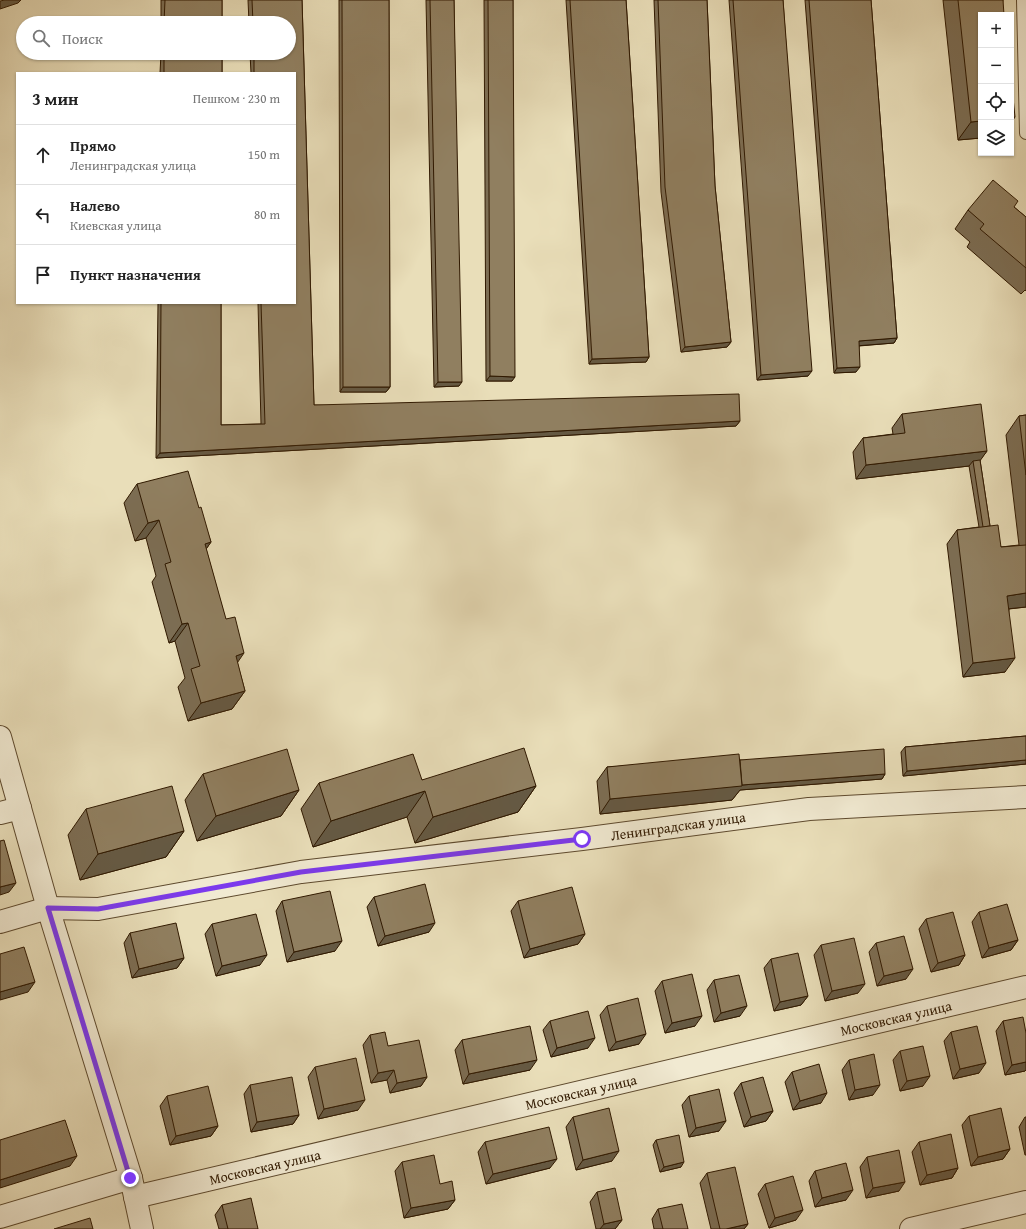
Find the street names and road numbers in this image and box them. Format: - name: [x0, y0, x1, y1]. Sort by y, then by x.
- street label: Ленинградская улица: [609, 807, 747, 845]
- street label: Московская улица: [838, 995, 954, 1041]
- street label: Московская улица: [523, 1069, 639, 1115]
- street label: Московская улица: [207, 1144, 323, 1190]

